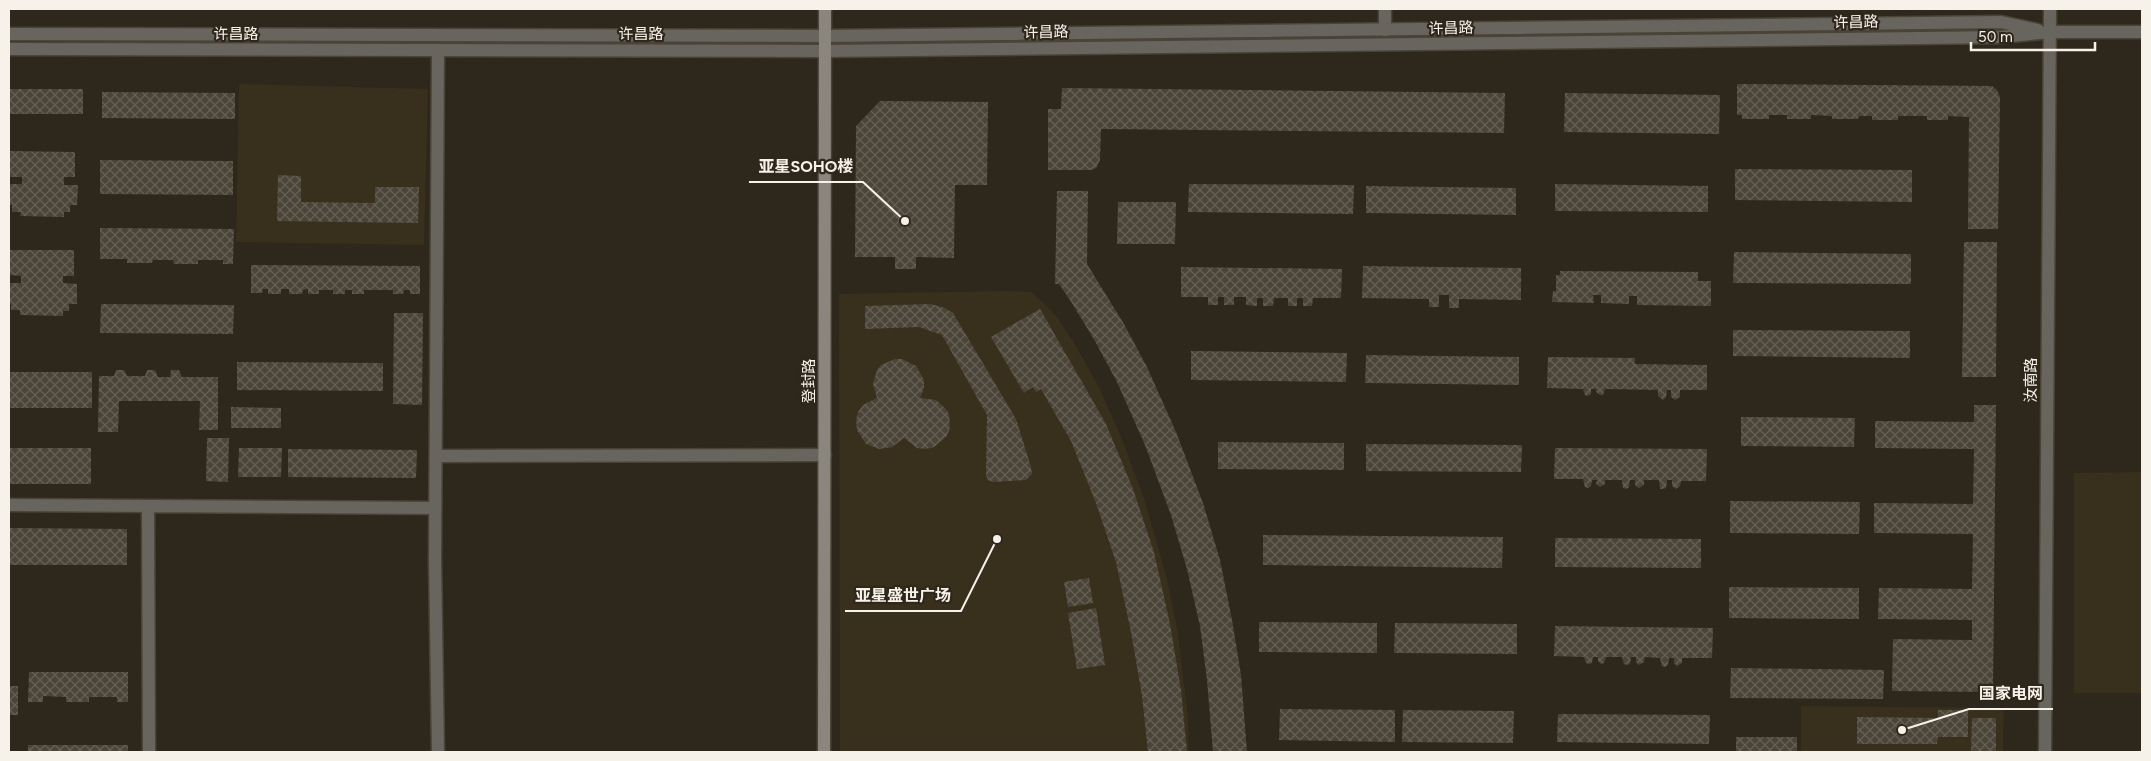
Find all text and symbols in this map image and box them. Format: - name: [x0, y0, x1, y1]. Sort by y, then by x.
- street label: 许昌路: [1833, 13, 1879, 31]
- street label: 许昌路: [1428, 19, 1474, 37]
- scale bar: [1971, 20, 2095, 52]
- street label: 许昌路: [1023, 23, 1069, 41]
- street label: 许昌路: [213, 25, 259, 43]
- street label: 许昌路: [618, 25, 664, 43]
- text: 50 m: [1978, 28, 2013, 46]
- callout: 亚星SOHO楼: [749, 151, 863, 182]
- text: 亚星SOHO楼: [759, 157, 853, 176]
- street label: 汝南路: [2022, 357, 2040, 403]
- street label: 登封路: [800, 358, 818, 404]
- callout: 亚星盛世广场: [845, 580, 961, 611]
- text: 亚星盛世广场: [855, 586, 951, 605]
- callout: 国家电网: [1969, 678, 2053, 709]
- text: 国家电网: [1979, 684, 2043, 703]

